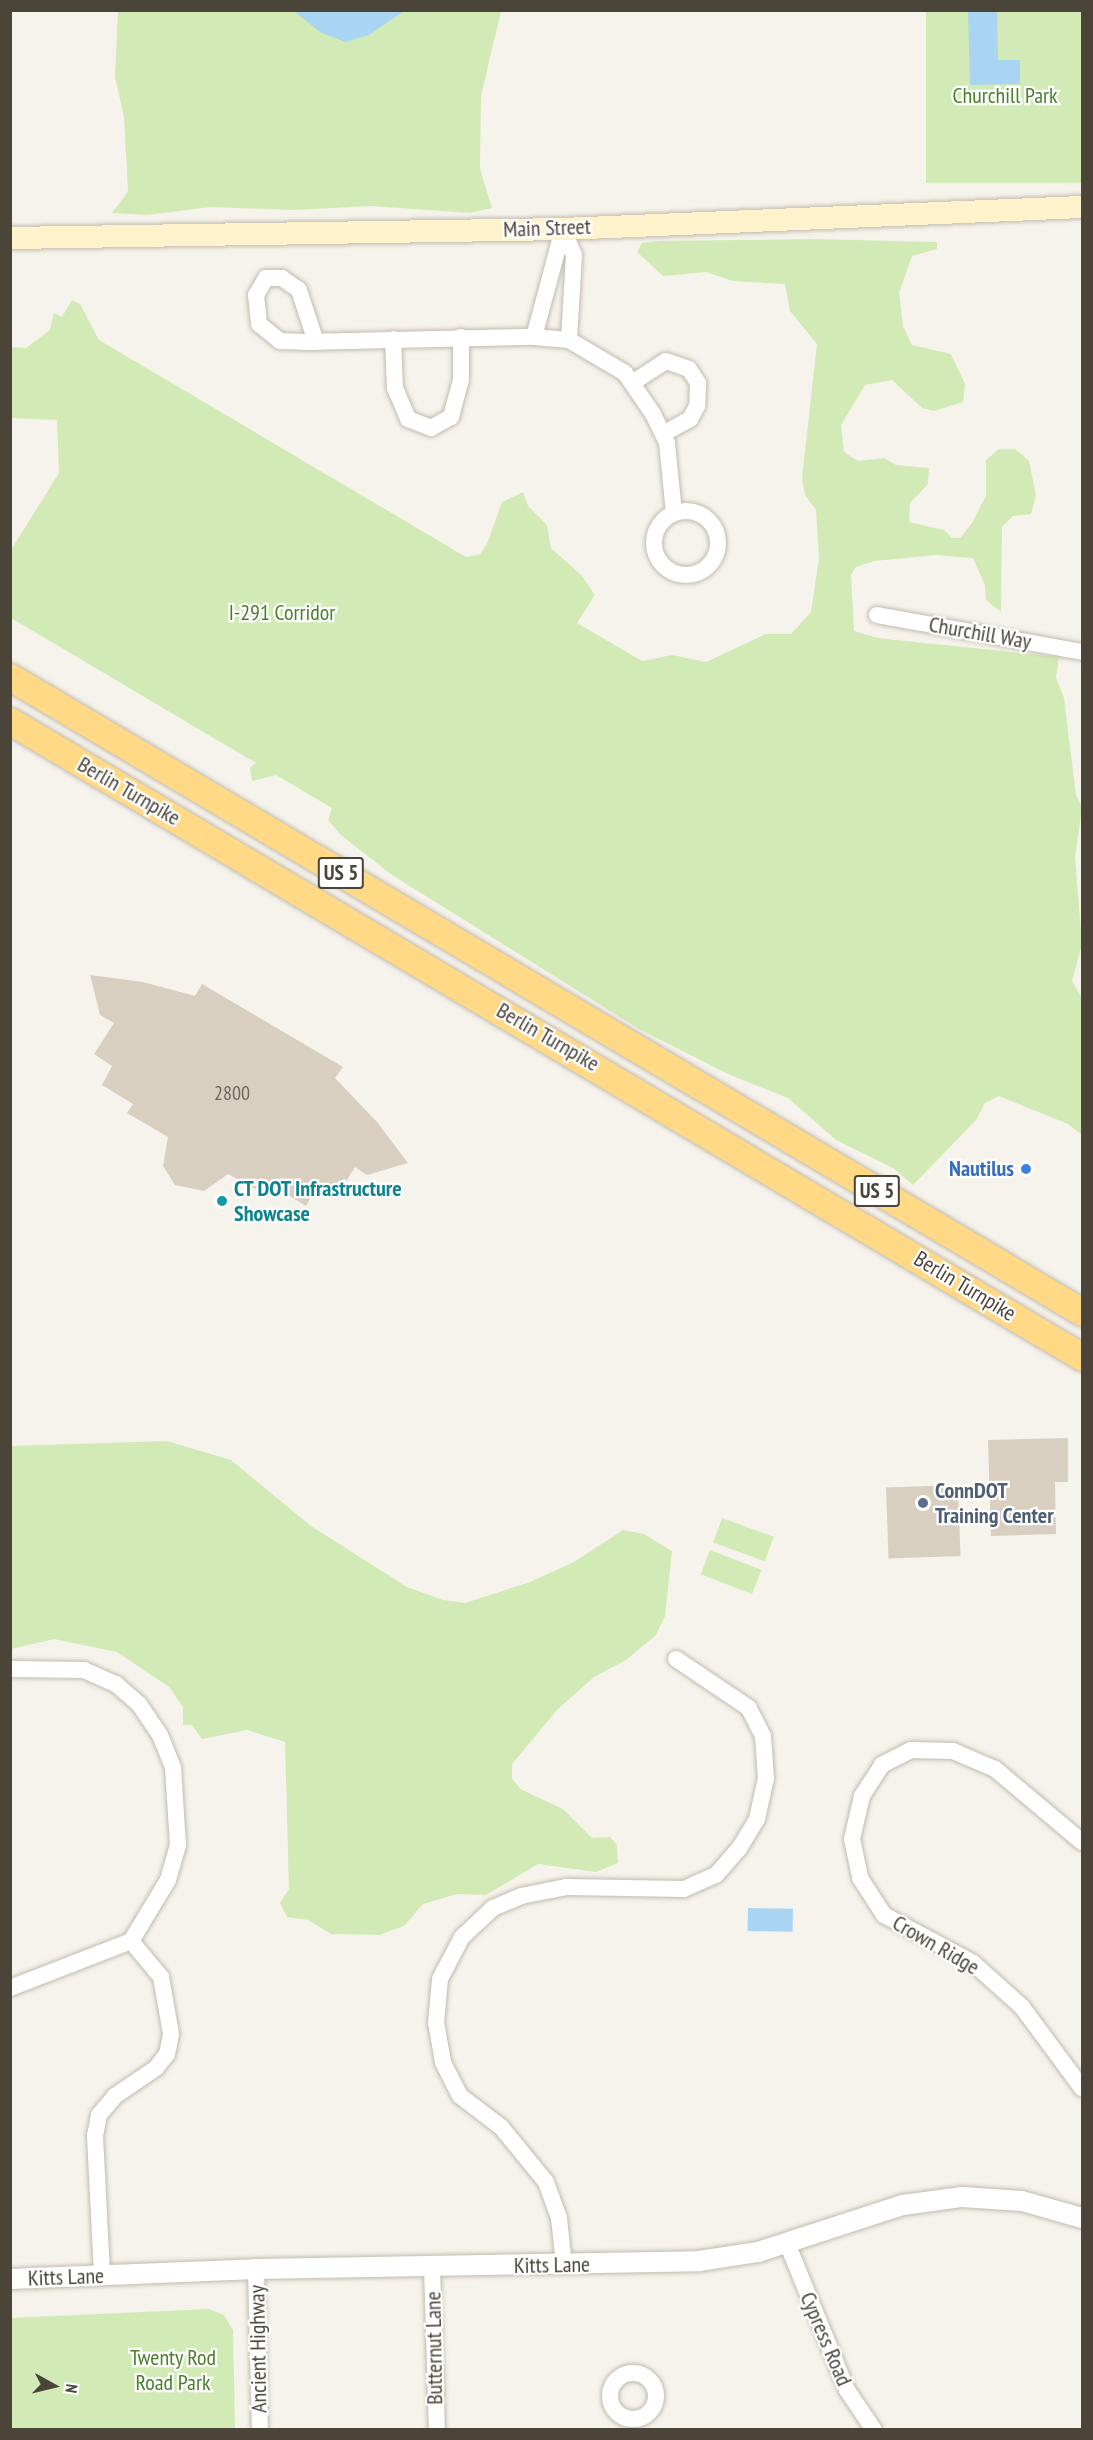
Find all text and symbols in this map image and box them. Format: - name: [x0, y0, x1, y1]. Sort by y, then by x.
- park label: Churchill Park: [952, 83, 1058, 109]
- street label: Main Street: [503, 213, 591, 243]
- park label: I-291 Corridor: [229, 600, 335, 626]
- street label: Churchill Way: [927, 611, 1033, 655]
- street label: Berlin Turnpike: [73, 751, 185, 831]
- road number: US 5: [317, 855, 365, 891]
- street label: Berlin Turnpike: [492, 997, 604, 1077]
- house number: 2800: [214, 1081, 250, 1105]
- place label: Nautilus: [949, 1156, 1014, 1182]
- marker: Nautilus: [1019, 1162, 1033, 1176]
- road number: US 5: [853, 1173, 901, 1209]
- place label: CT DOT Infrastructure Showcase: [234, 1175, 403, 1226]
- marker: CT DOT Infrastructure Showcase: [215, 1194, 229, 1208]
- street label: Berlin Turnpike: [909, 1245, 1021, 1327]
- place label: ConnDOT Training Center: [935, 1477, 1054, 1528]
- marker: ConnDOT Training Center: [916, 1496, 930, 1510]
- street label: Crown Ridge: [888, 1910, 984, 1980]
- street label: Kitts Lane: [514, 2251, 590, 2279]
- street label: Kitts Lane: [27, 2262, 105, 2292]
- street label: Ancient Highway: [244, 2285, 272, 2413]
- street label: Cypress Road: [794, 2288, 858, 2390]
- street label: Butternut Lane: [420, 2291, 448, 2405]
- park label: Twenty Rod Road Park: [130, 2344, 216, 2396]
- north arrow: [24, 2356, 84, 2416]
- text: N: [61, 2383, 82, 2394]

